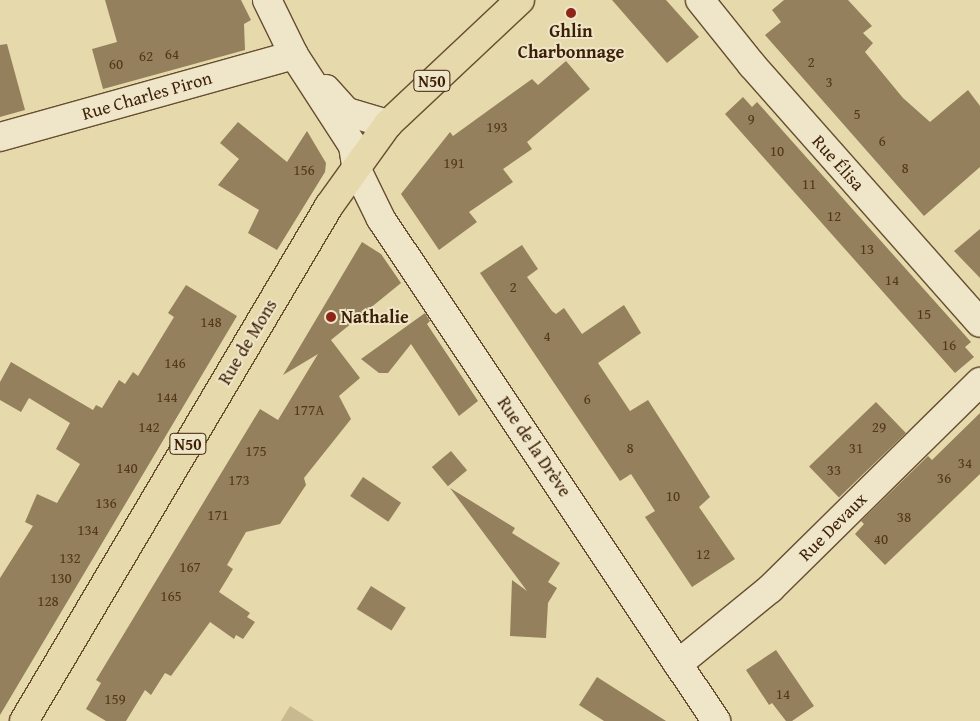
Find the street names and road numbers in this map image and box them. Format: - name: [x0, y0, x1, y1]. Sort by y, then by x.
- street label: Rue Charles Piron: [80, 67, 214, 125]
- road number: N50: [413, 68, 451, 94]
- street label: Rue Élisa: [807, 131, 869, 195]
- street label: Rue de Mons: [214, 295, 282, 389]
- street label: Rue de la Drève: [493, 393, 575, 501]
- road number: N50: [169, 430, 207, 458]
- street label: Rue Devaux: [794, 488, 872, 566]

